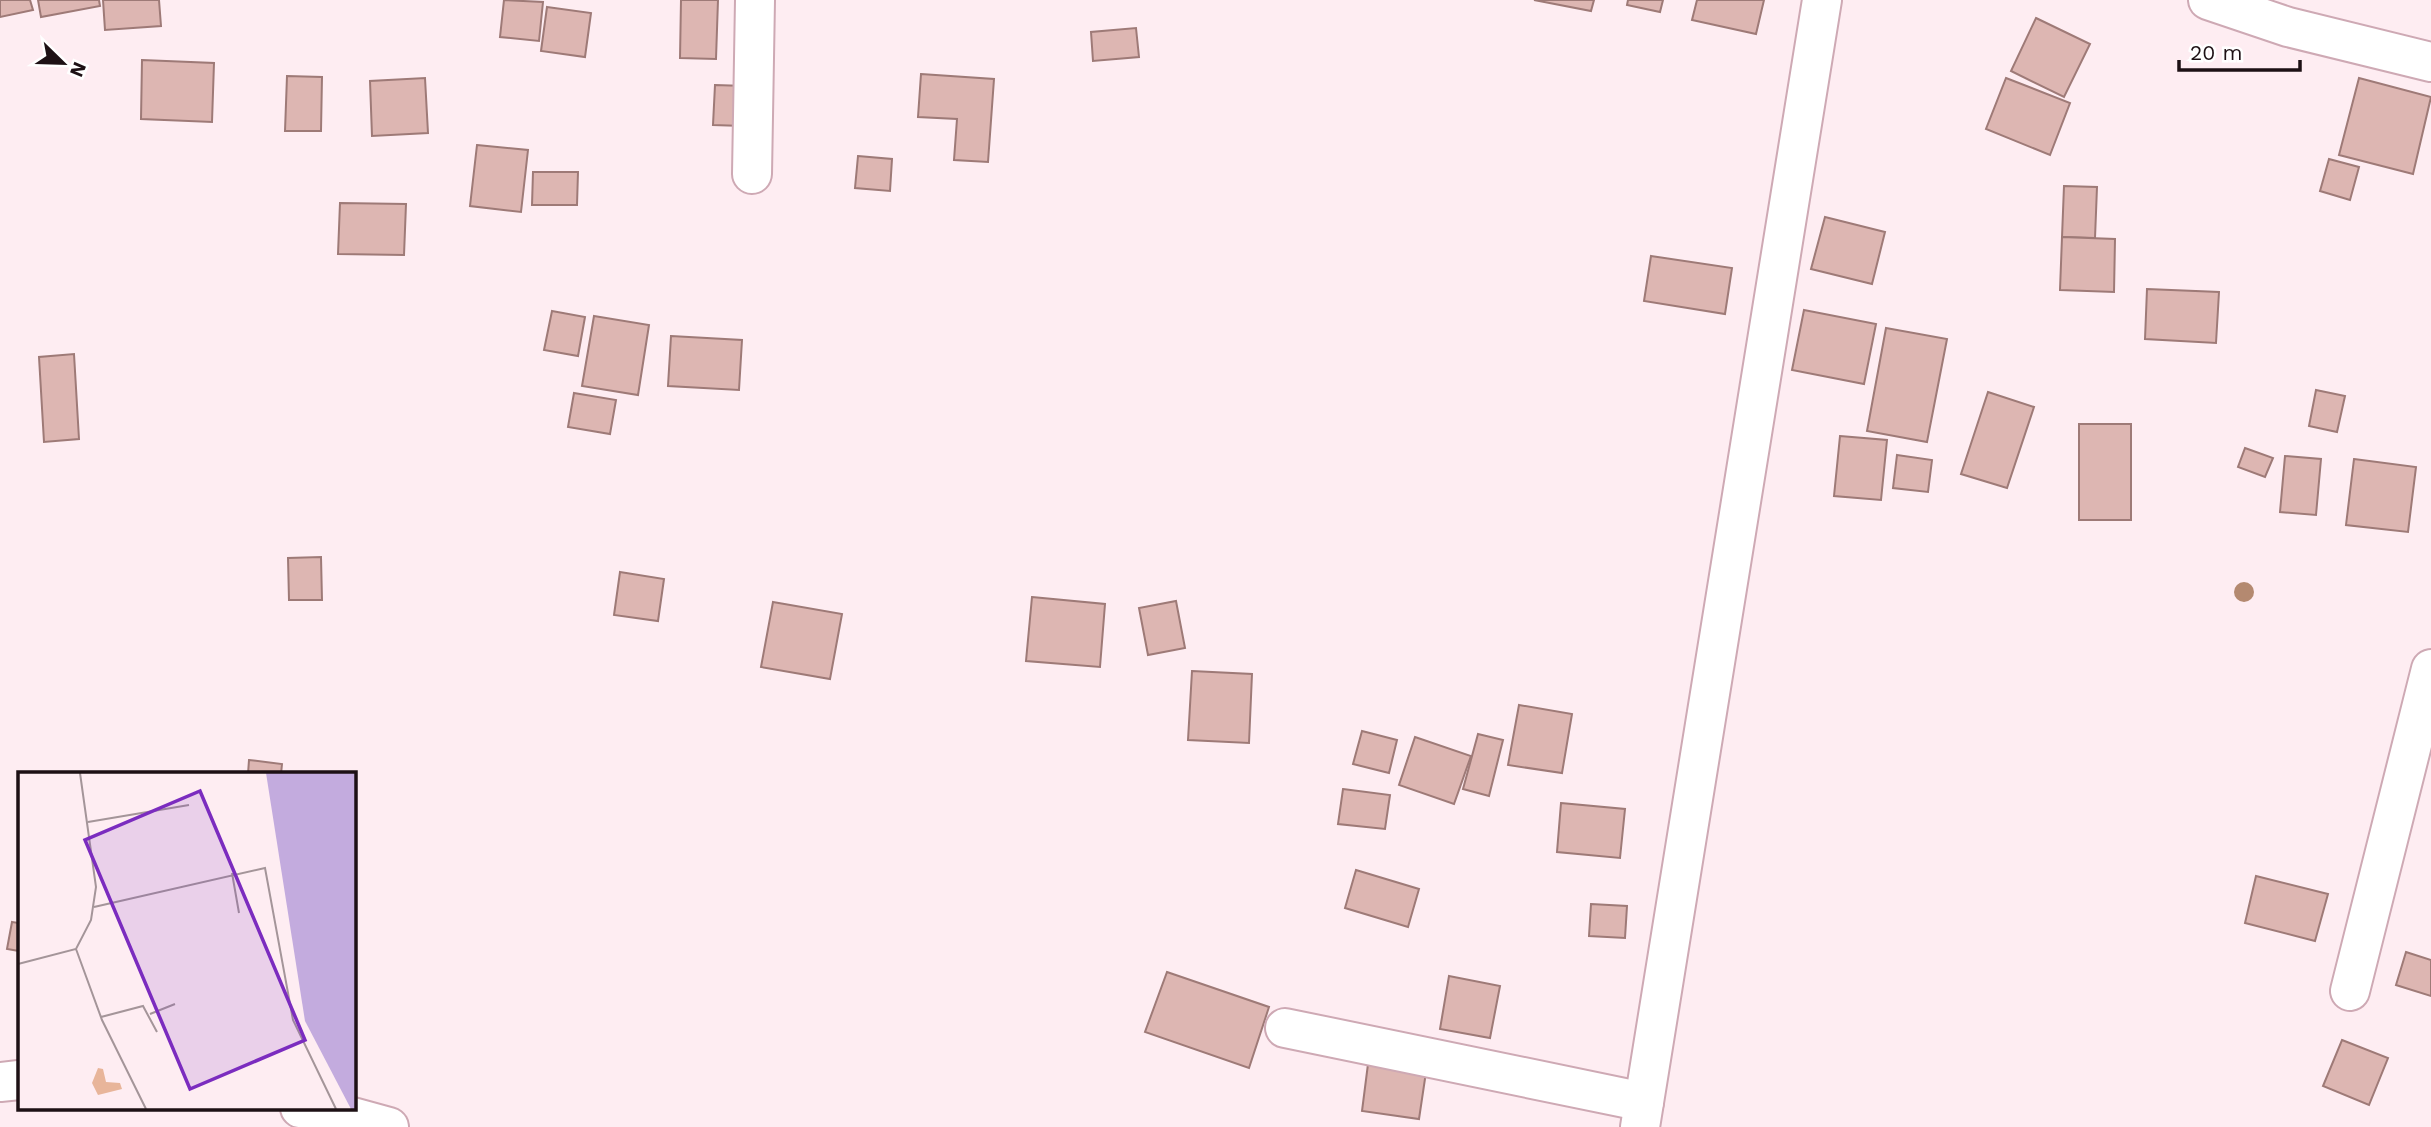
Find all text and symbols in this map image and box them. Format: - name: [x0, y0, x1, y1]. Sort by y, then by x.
- north arrow: [28, 28, 98, 98]
- scale bar: [2179, 28, 2300, 72]
- text: 20 m: [2190, 40, 2242, 65]
- text: N: [65, 58, 92, 80]
- inset map: [18, 772, 355, 1110]

